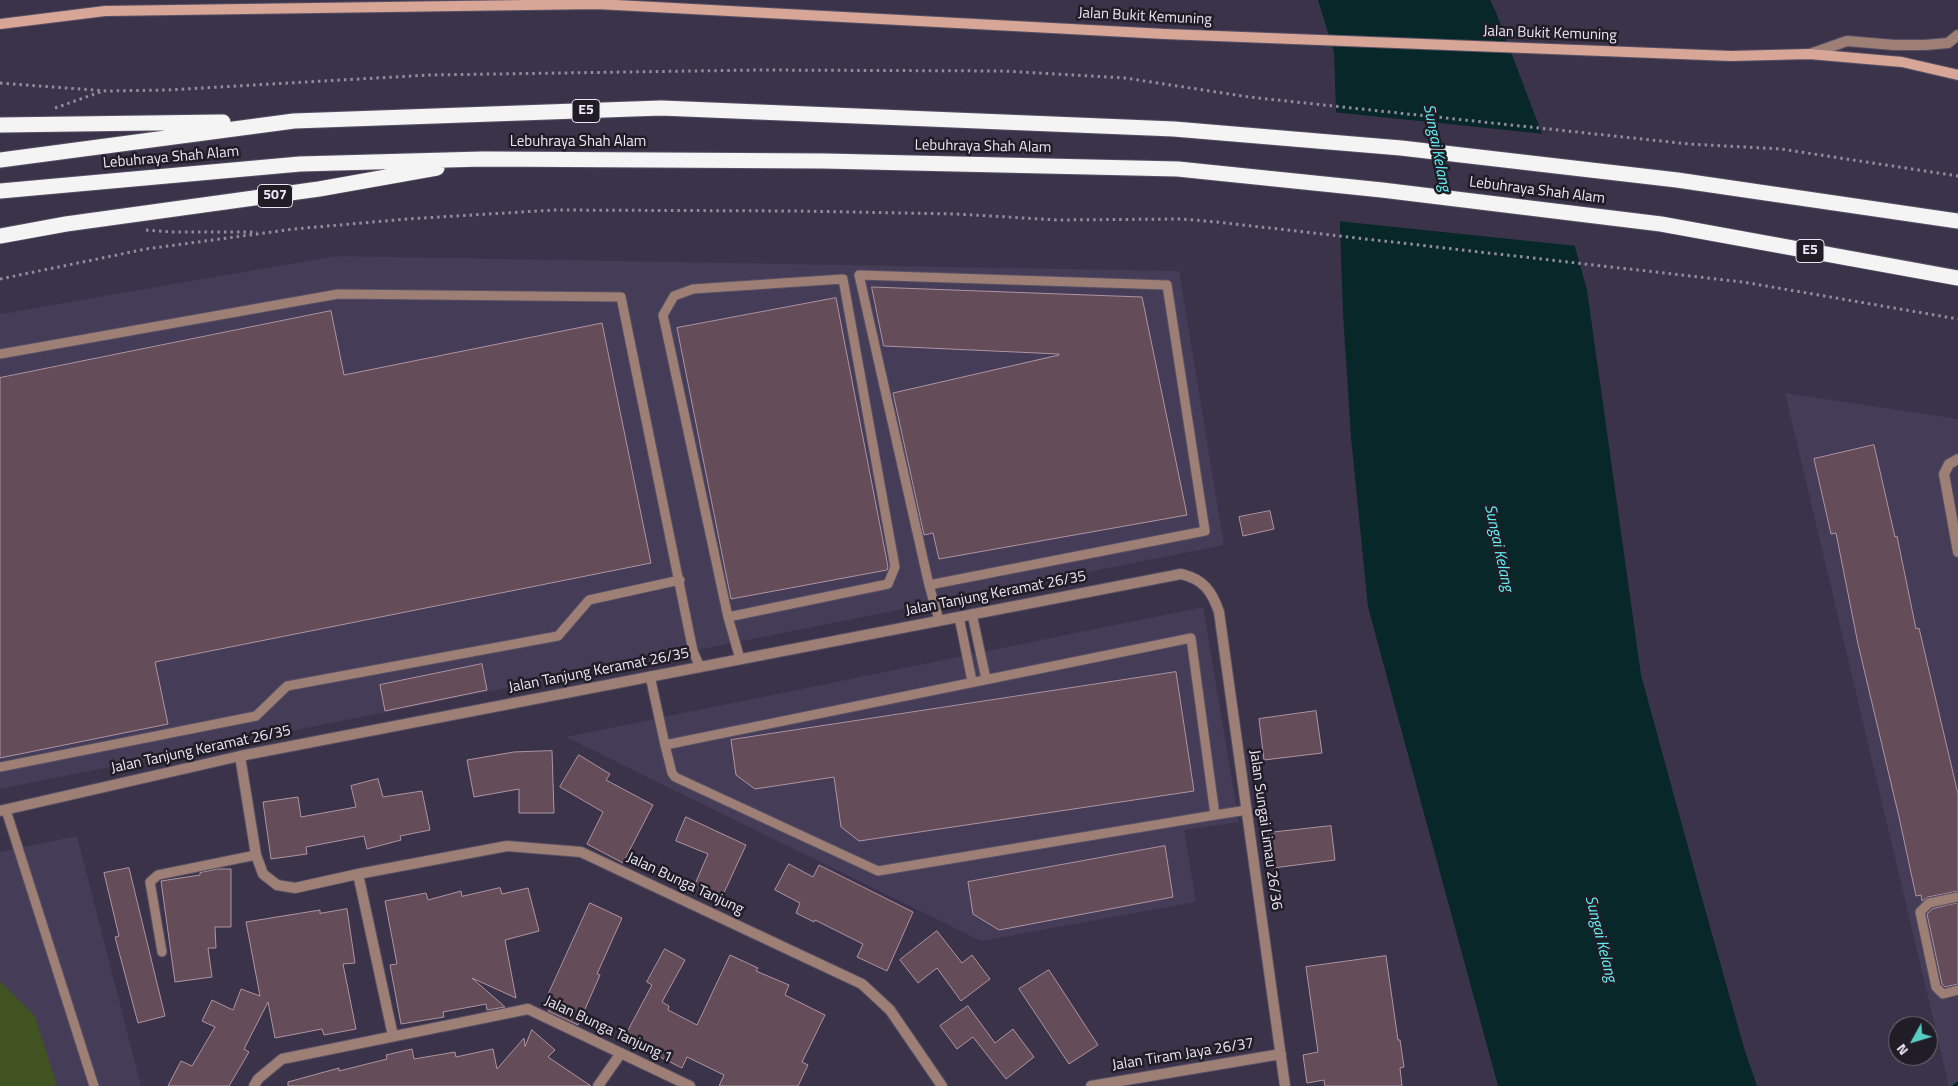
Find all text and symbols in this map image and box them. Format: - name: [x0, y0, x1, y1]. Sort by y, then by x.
- street label: Jalan Bukit Kemuning: [1078, 5, 1212, 29]
- street label: Jalan Bukit Kemuning: [1483, 23, 1617, 45]
- road number: E5: [572, 100, 600, 122]
- water label: Sungai Kelang: [1418, 103, 1454, 193]
- street label: Lebuhraya Shah Alam: [510, 133, 646, 151]
- street label: Lebuhraya Shah Alam: [915, 137, 1051, 157]
- street label: Lebuhraya Shah Alam: [102, 143, 240, 173]
- street label: Lebuhraya Shah Alam: [1468, 174, 1606, 208]
- road number: 507: [258, 185, 292, 208]
- road number: E5: [1796, 240, 1824, 262]
- water label: Sungai Kelang: [1479, 503, 1517, 593]
- street label: Jalan Tanjung Keramat 26/35: [904, 568, 1088, 620]
- street label: Jalan Tanjung Keramat 26/35: [507, 645, 691, 697]
- street label: Jalan Tanjung Keramat 26/35: [109, 722, 293, 778]
- street label: Jalan Sungai Limau 26/36: [1245, 749, 1285, 911]
- street label: Jalan Bunga Tanjung: [624, 849, 746, 919]
- water label: Sungai Kelang: [1580, 894, 1620, 984]
- street label: Jalan Bunga Tanjung 1: [541, 993, 675, 1067]
- north arrow: [1888, 1016, 1938, 1066]
- street label: Jalan Tiram Jaya 26/37: [1111, 1035, 1255, 1075]
- text: N: [1891, 1040, 1913, 1061]

